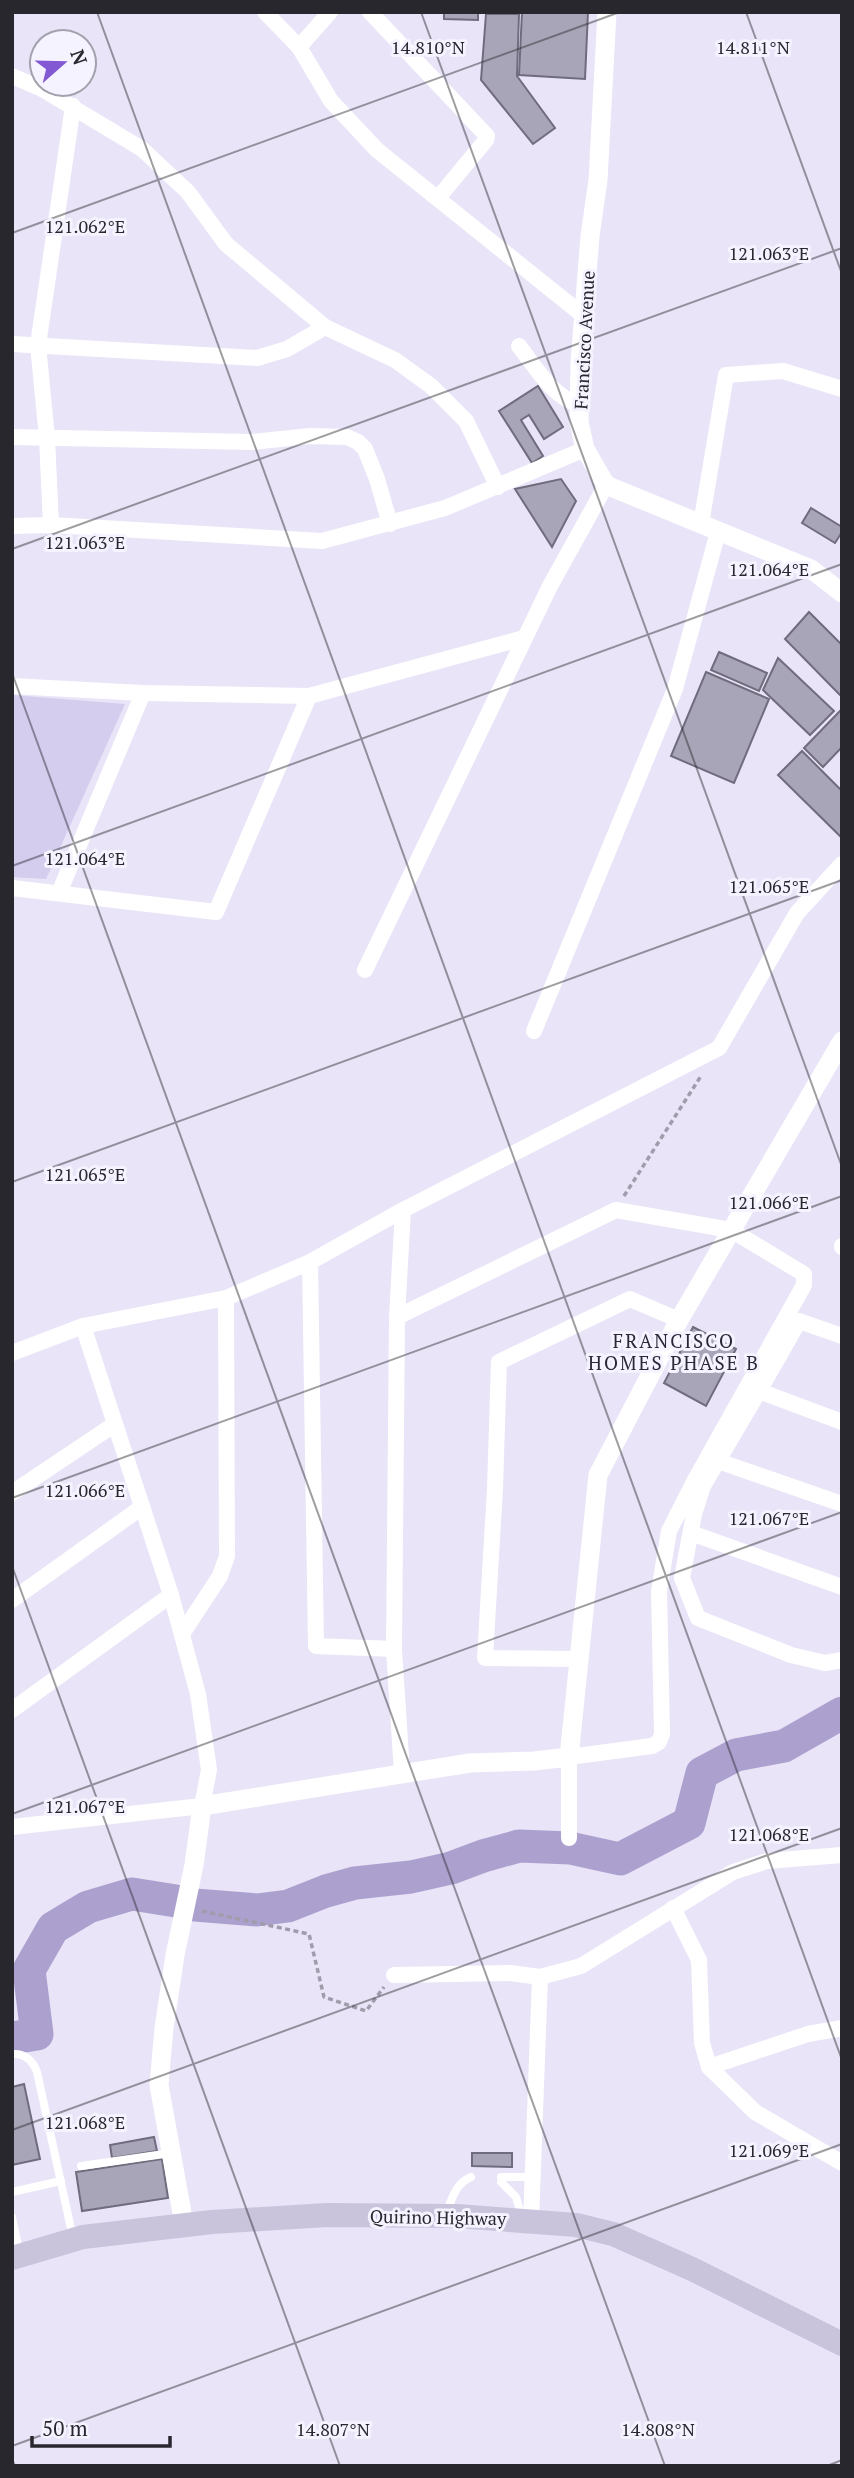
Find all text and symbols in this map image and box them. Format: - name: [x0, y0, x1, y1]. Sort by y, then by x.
- north arrow: [28, 28, 98, 98]
- text: 14.810°N: [391, 35, 465, 59]
- text: 14.811°N: [716, 35, 790, 59]
- text: N: [65, 46, 94, 69]
- text: 121.062°E: [45, 214, 125, 238]
- text: 121.063°E: [729, 241, 809, 265]
- street label: Francisco Avenue: [568, 270, 600, 410]
- text: 121.063°E: [45, 530, 125, 554]
- text: 121.064°E: [729, 557, 809, 581]
- text: 121.064°E: [45, 846, 125, 870]
- text: 121.065°E: [729, 874, 809, 898]
- text: 121.065°E: [45, 1162, 125, 1186]
- text: 121.066°E: [729, 1190, 809, 1214]
- district label: FRANCISCO HOMES PHASE B: [588, 1328, 760, 1375]
- text: 121.066°E: [45, 1478, 125, 1502]
- text: 121.067°E: [729, 1506, 809, 1530]
- text: 121.067°E: [45, 1794, 125, 1818]
- text: 121.068°E: [729, 1822, 809, 1846]
- text: 121.068°E: [45, 2110, 125, 2134]
- text: 121.069°E: [729, 2138, 809, 2162]
- street label: Quirino Highway: [370, 2204, 507, 2230]
- scale bar: [32, 2404, 170, 2448]
- text: 50 m: [42, 2414, 88, 2442]
- text: 14.807°N: [296, 2417, 370, 2441]
- text: 14.808°N: [621, 2417, 695, 2441]

